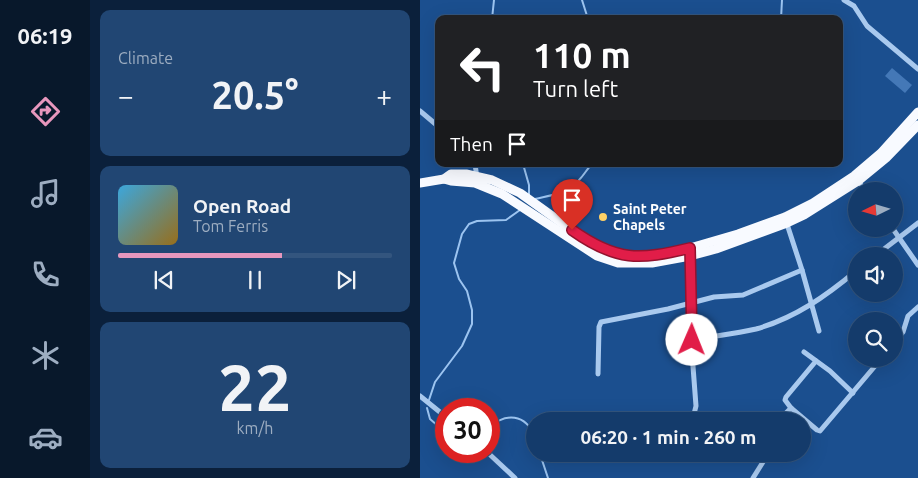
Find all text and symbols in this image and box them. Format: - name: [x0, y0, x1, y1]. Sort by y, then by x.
- text: 06:19: [17, 23, 73, 48]
- icon: left: [450, 35, 515, 100]
- text: 110 m: [533, 35, 631, 75]
- text: Climate: [118, 49, 173, 67]
- text: 20.5°: [211, 74, 299, 116]
- text: Turn left: [533, 76, 618, 101]
- text: −: [118, 80, 134, 111]
- text: +: [376, 80, 392, 111]
- icon: directions: [28, 94, 63, 129]
- icon: arrive: [503, 130, 531, 158]
- text: Then: [450, 133, 493, 155]
- icon: music: [28, 176, 63, 211]
- pin: [551, 179, 593, 230]
- north arrow: [848, 182, 902, 238]
- map controls: [848, 182, 903, 367]
- icon: arrive: [558, 186, 586, 214]
- text: Open Road: [193, 195, 291, 217]
- place label: Saint Peter Chapels: [613, 201, 687, 233]
- marker: Saint Peter Chapels: [597, 211, 609, 223]
- text: Tom Ferris: [193, 217, 268, 235]
- button: sound: [848, 247, 903, 302]
- icon: phone: [28, 257, 63, 292]
- icon: previous: [150, 266, 178, 294]
- icon: pause: [241, 266, 269, 294]
- icon: next: [332, 266, 360, 294]
- button: search: [848, 312, 903, 367]
- position arrow: [665, 313, 717, 365]
- icon: climate: [28, 338, 63, 373]
- text: 22: [218, 350, 292, 423]
- speed limit sign: 30: [435, 398, 500, 463]
- text: km/h: [237, 419, 273, 437]
- icon: car: [28, 420, 63, 455]
- text: 06:20 · 1 min · 260 m: [581, 426, 756, 448]

